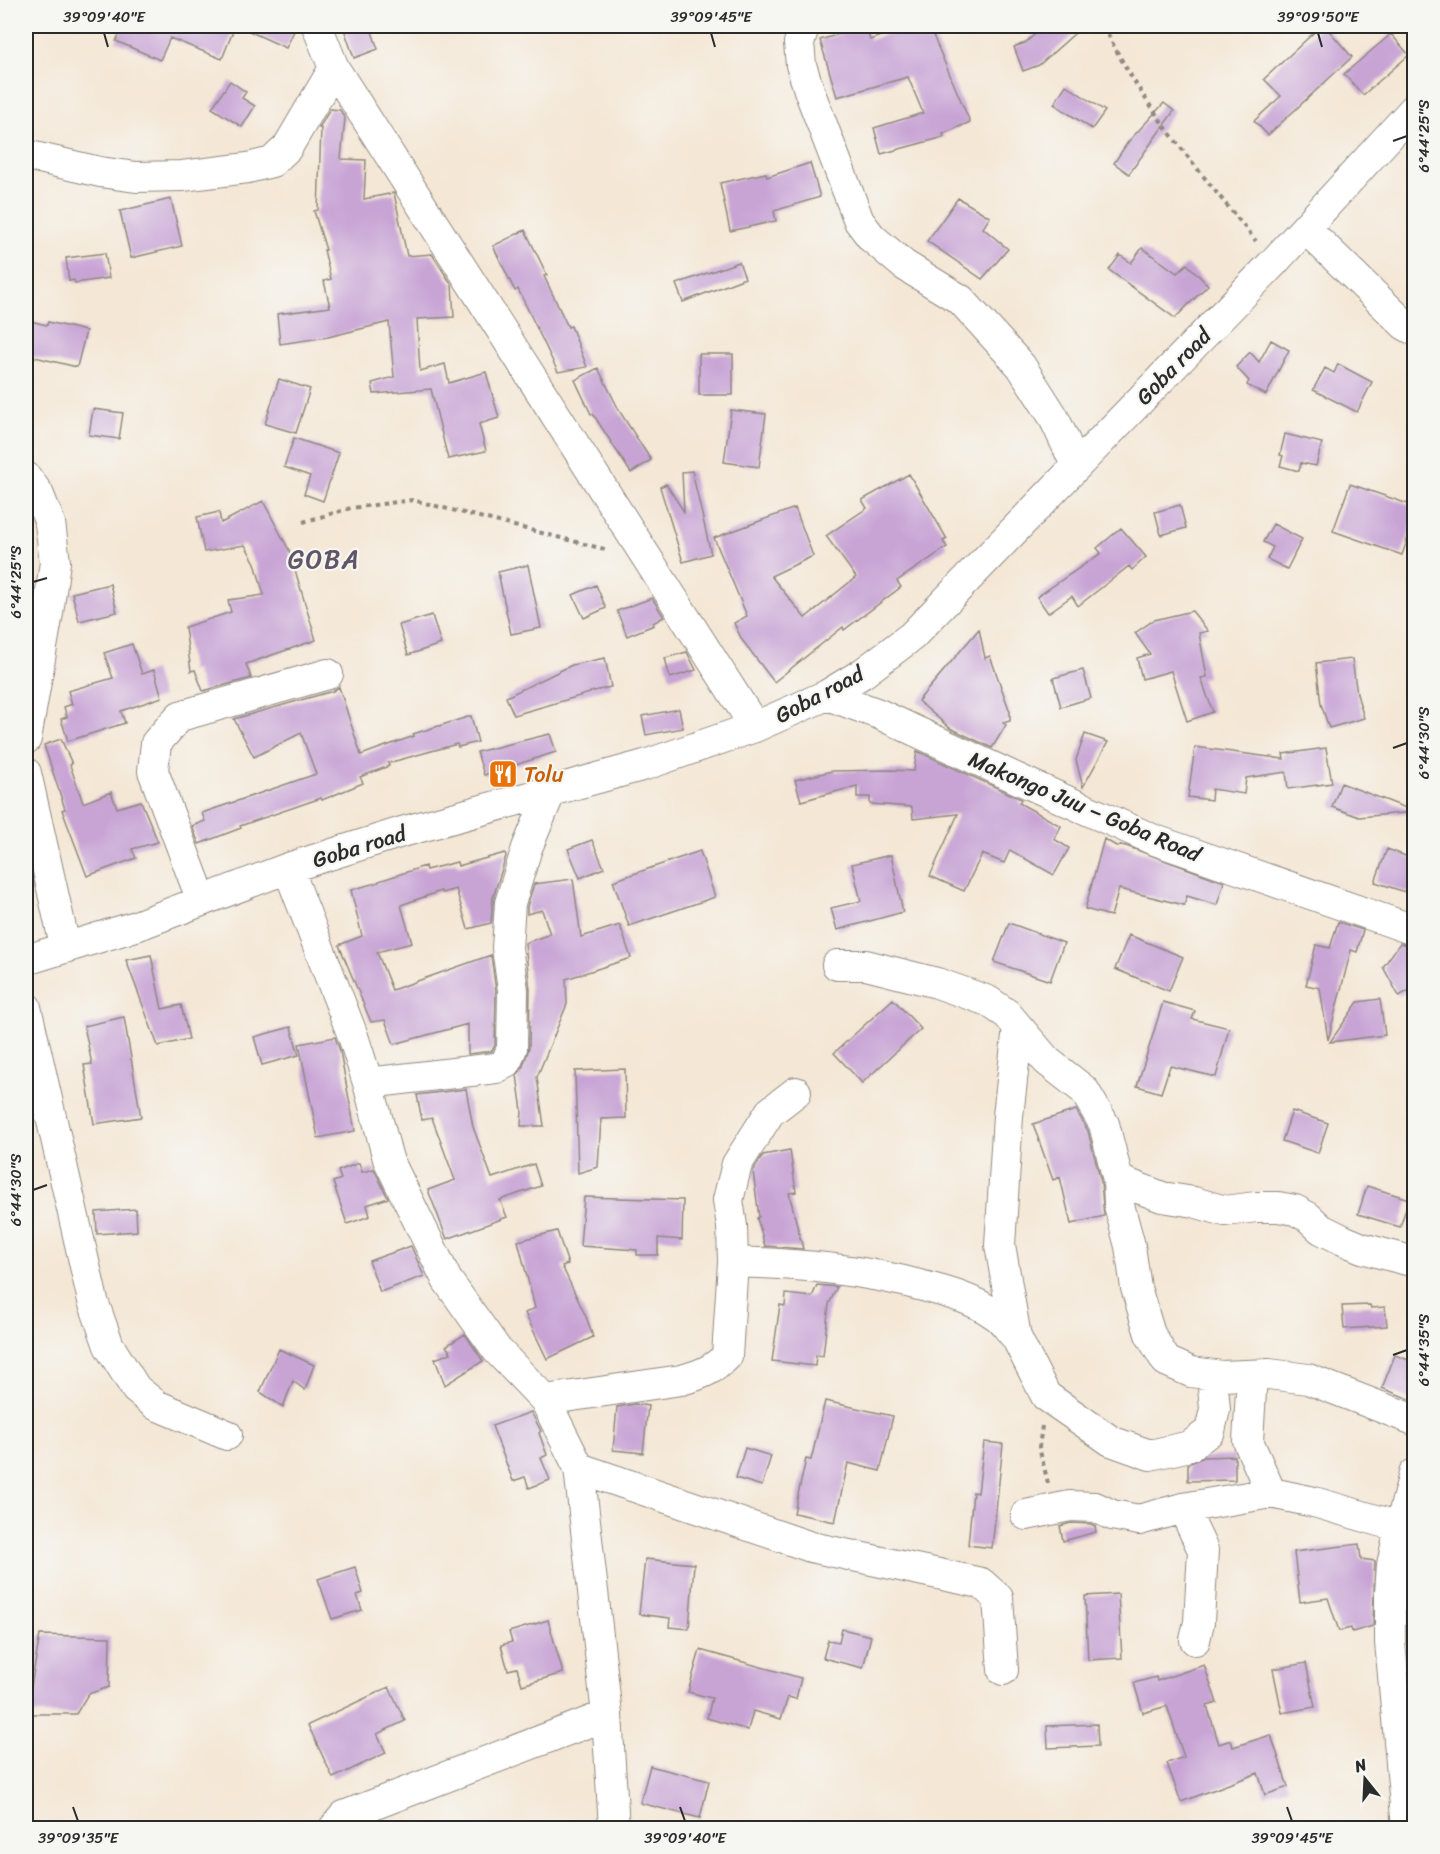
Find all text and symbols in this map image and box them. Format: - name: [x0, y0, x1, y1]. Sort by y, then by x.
- text: 39°09'40"E: [63, 4, 146, 30]
- text: 39°09'45"E: [670, 4, 753, 30]
- text: 39°09'50"E: [1277, 4, 1360, 30]
- text: 6°44'25"S: [1411, 99, 1437, 172]
- street label: Goba road: [1126, 317, 1222, 415]
- district label: GOBA: [288, 536, 360, 582]
- text: 6°44'25"S: [3, 545, 29, 618]
- street label: Goba road: [768, 654, 872, 734]
- text: 6°44'30"S: [1411, 706, 1437, 779]
- street label: Makongo Juu – Goba Road: [962, 740, 1209, 874]
- place label: Tolu: [524, 755, 564, 794]
- restaurant icon: Tolu: [487, 758, 519, 790]
- street label: Goba road: [307, 813, 412, 879]
- text: 6°44'30"S: [3, 1153, 29, 1226]
- text: 6°44'35"S: [1411, 1313, 1437, 1386]
- north arrow: [1335, 1749, 1395, 1809]
- text: N: [1350, 1749, 1371, 1781]
- text: 39°09'35"E: [38, 1825, 120, 1851]
- text: 39°09'40"E: [644, 1825, 727, 1851]
- text: 39°09'45"E: [1251, 1825, 1334, 1851]

